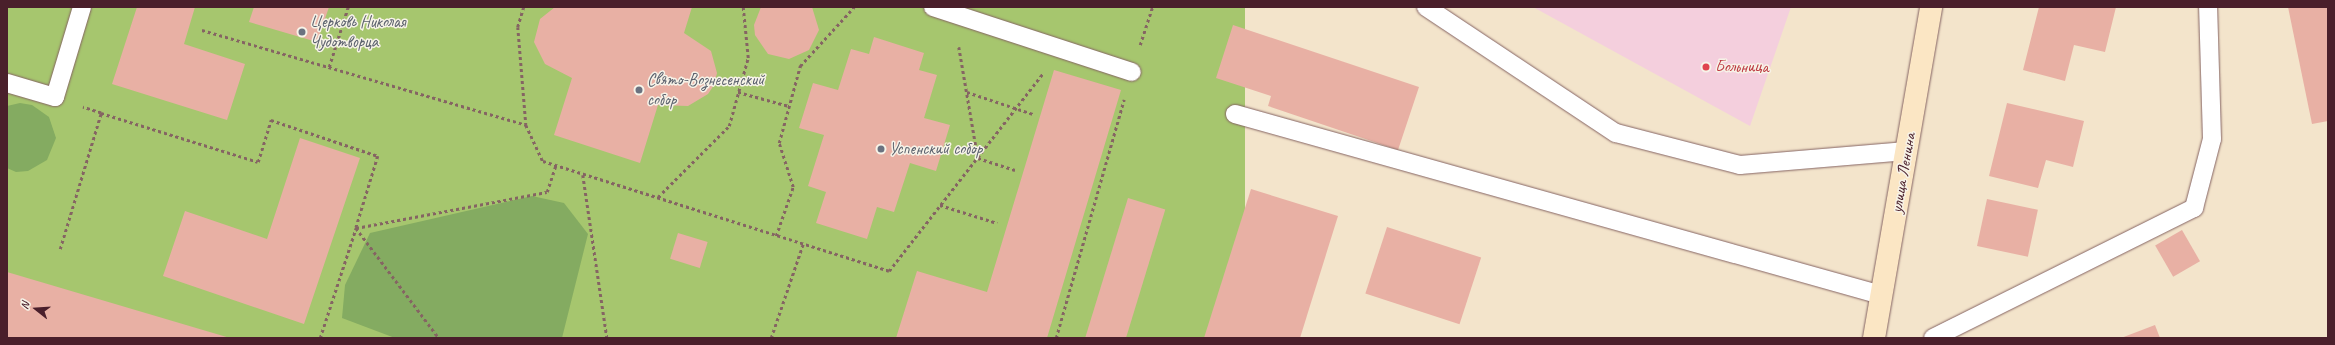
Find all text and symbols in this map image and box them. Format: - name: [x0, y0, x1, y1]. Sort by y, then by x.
- place label: Церковь Николая Чудотворца: [310, 12, 406, 52]
- marker: Церковь Николая Чудотворца: [297, 27, 307, 37]
- place label: Больница: [1715, 57, 1769, 77]
- marker: Больница: [1700, 61, 1712, 73]
- place label: Свято-Вознесенский собор: [647, 70, 764, 110]
- marker: Свято-Вознесенский собор: [634, 85, 644, 95]
- street label: улица Ленина: [1886, 132, 1920, 214]
- place label: Успенский собор: [889, 139, 982, 159]
- marker: Успенский собор: [876, 144, 886, 154]
- north arrow: [16, 289, 56, 329]
- text: N: [17, 300, 32, 311]

